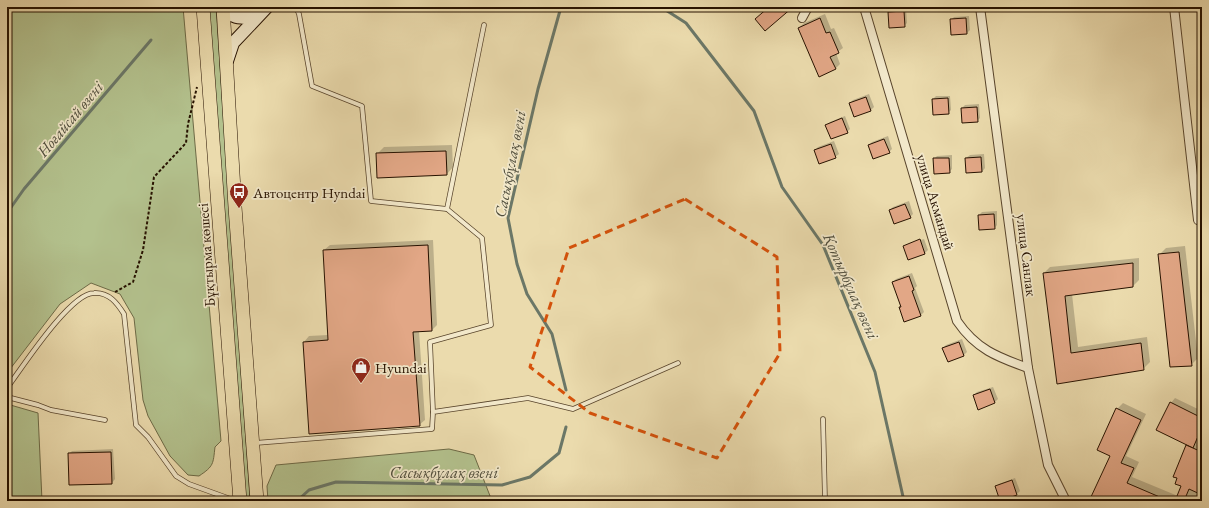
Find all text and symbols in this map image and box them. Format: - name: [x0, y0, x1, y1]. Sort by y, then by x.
- water label: Ноғайсай өзені: [32, 76, 109, 162]
- water label: Сасықбұлақ өзені: [489, 108, 531, 219]
- street label: улица Акмандай: [912, 152, 960, 252]
- bus stop icon: Автоцентр Hyndai: [228, 181, 250, 209]
- place label: Автоцентр Hyndai: [252, 183, 366, 202]
- street label: Бұқтырма көшесі: [193, 202, 219, 308]
- street label: улица Санлак: [1013, 213, 1041, 297]
- water label: Қотырбұлақ өзені: [818, 229, 884, 343]
- shop icon: Hyundai: [350, 356, 372, 384]
- place label: Hyundai: [375, 358, 427, 377]
- water label: Сасықбұлақ өзені: [390, 462, 499, 483]

